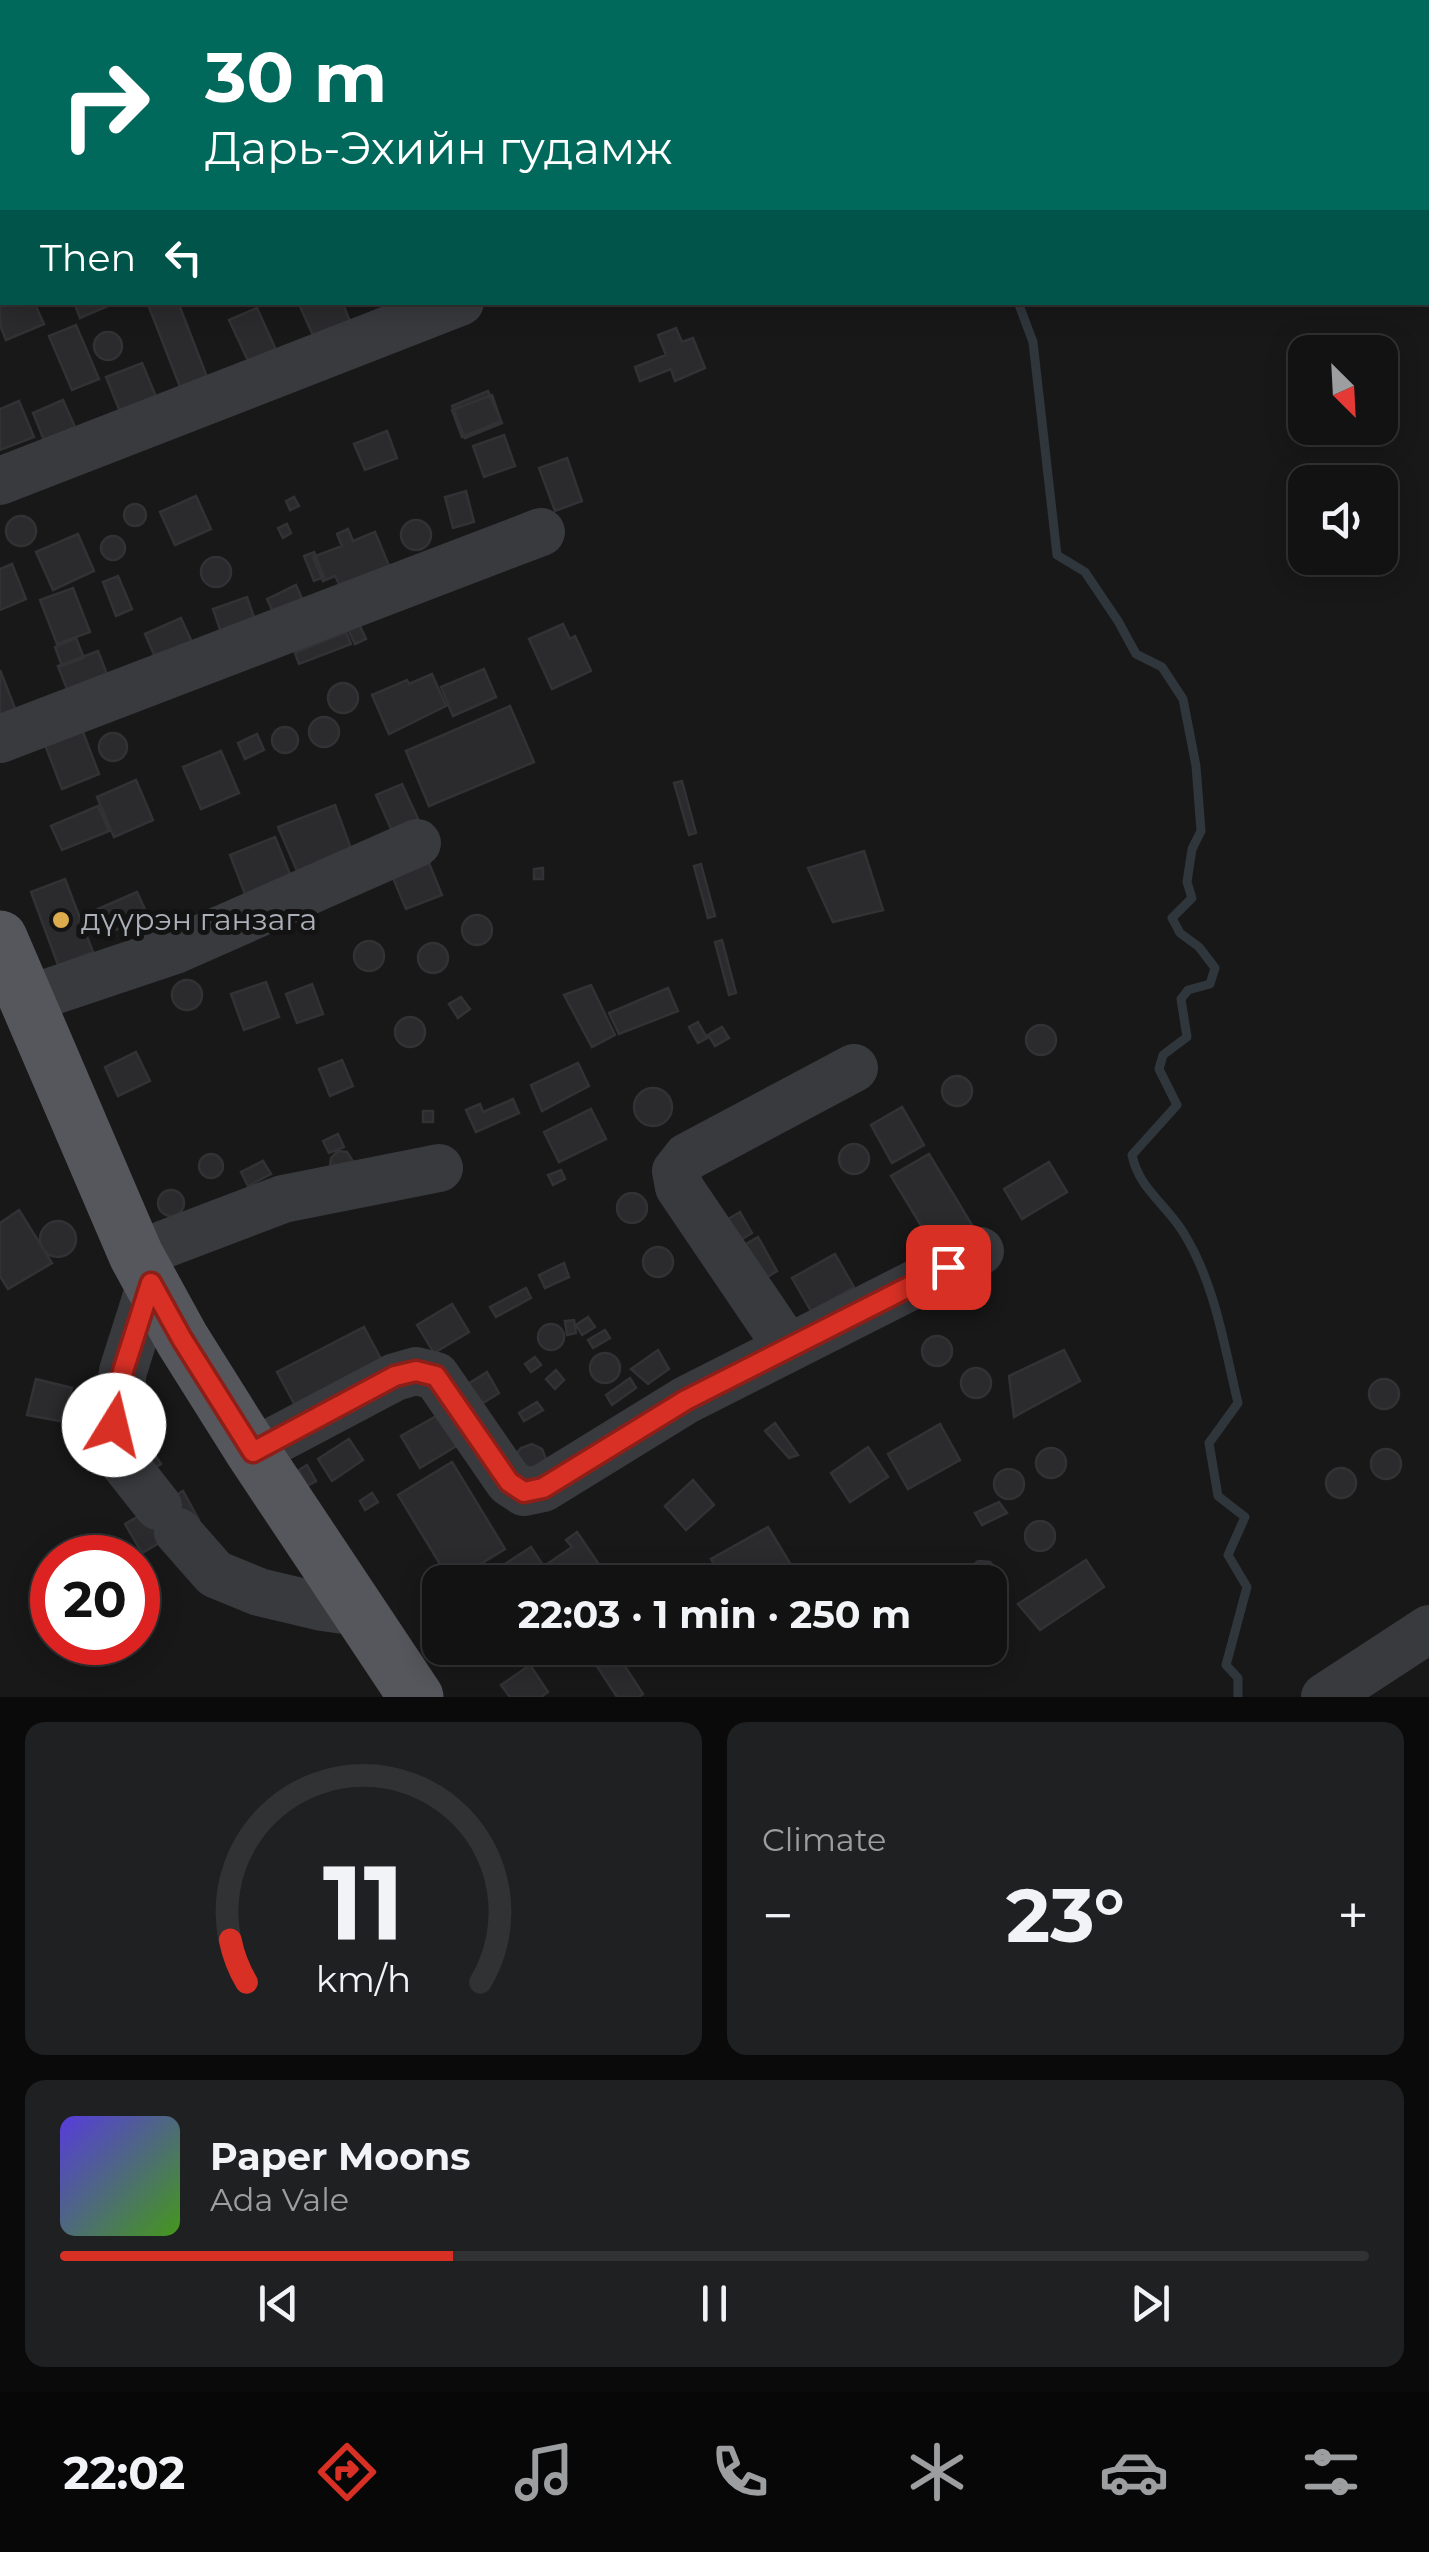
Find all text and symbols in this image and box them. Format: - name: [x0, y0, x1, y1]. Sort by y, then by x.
- text: 30 m: [205, 34, 387, 120]
- icon: right: [40, 40, 170, 170]
- text: Дарь-Эхийн гудамж: [205, 120, 672, 175]
- icon: left: [156, 230, 211, 285]
- text: Then: [40, 234, 136, 281]
- north arrow: [1288, 335, 1398, 445]
- map controls: [1288, 335, 1398, 575]
- button: sound: [1288, 465, 1398, 575]
- place label: дүүрэн ганзага: [81, 901, 317, 938]
- marker: дүүрэн ганзага: [50, 909, 72, 931]
- pin: [906, 1225, 991, 1310]
- icon: arrive: [921, 1240, 976, 1295]
- position arrow: [62, 1373, 166, 1477]
- speed limit sign: 20: [30, 1535, 160, 1665]
- text: 22:03 · 1 min · 250 m: [518, 1591, 911, 1638]
- text: Climate: [762, 1820, 886, 1859]
- text: 11: [323, 1839, 404, 1966]
- text: 23°: [1006, 1869, 1125, 1961]
- text: −: [762, 1882, 794, 1949]
- text: +: [1337, 1882, 1369, 1949]
- text: km/h: [316, 1957, 411, 2001]
- text: Paper Moons: [210, 2133, 471, 2180]
- text: Ada Vale: [210, 2180, 349, 2219]
- icon: previous: [251, 2276, 306, 2331]
- icon: pause: [687, 2276, 742, 2331]
- icon: next: [1123, 2276, 1178, 2331]
- icon: directions: [312, 2437, 382, 2507]
- icon: music: [509, 2437, 579, 2507]
- icon: phone: [705, 2437, 775, 2507]
- icon: climate: [902, 2437, 972, 2507]
- icon: car: [1099, 2437, 1169, 2507]
- icon: filters: [1296, 2437, 1366, 2507]
- text: 22:02: [63, 2445, 185, 2500]

